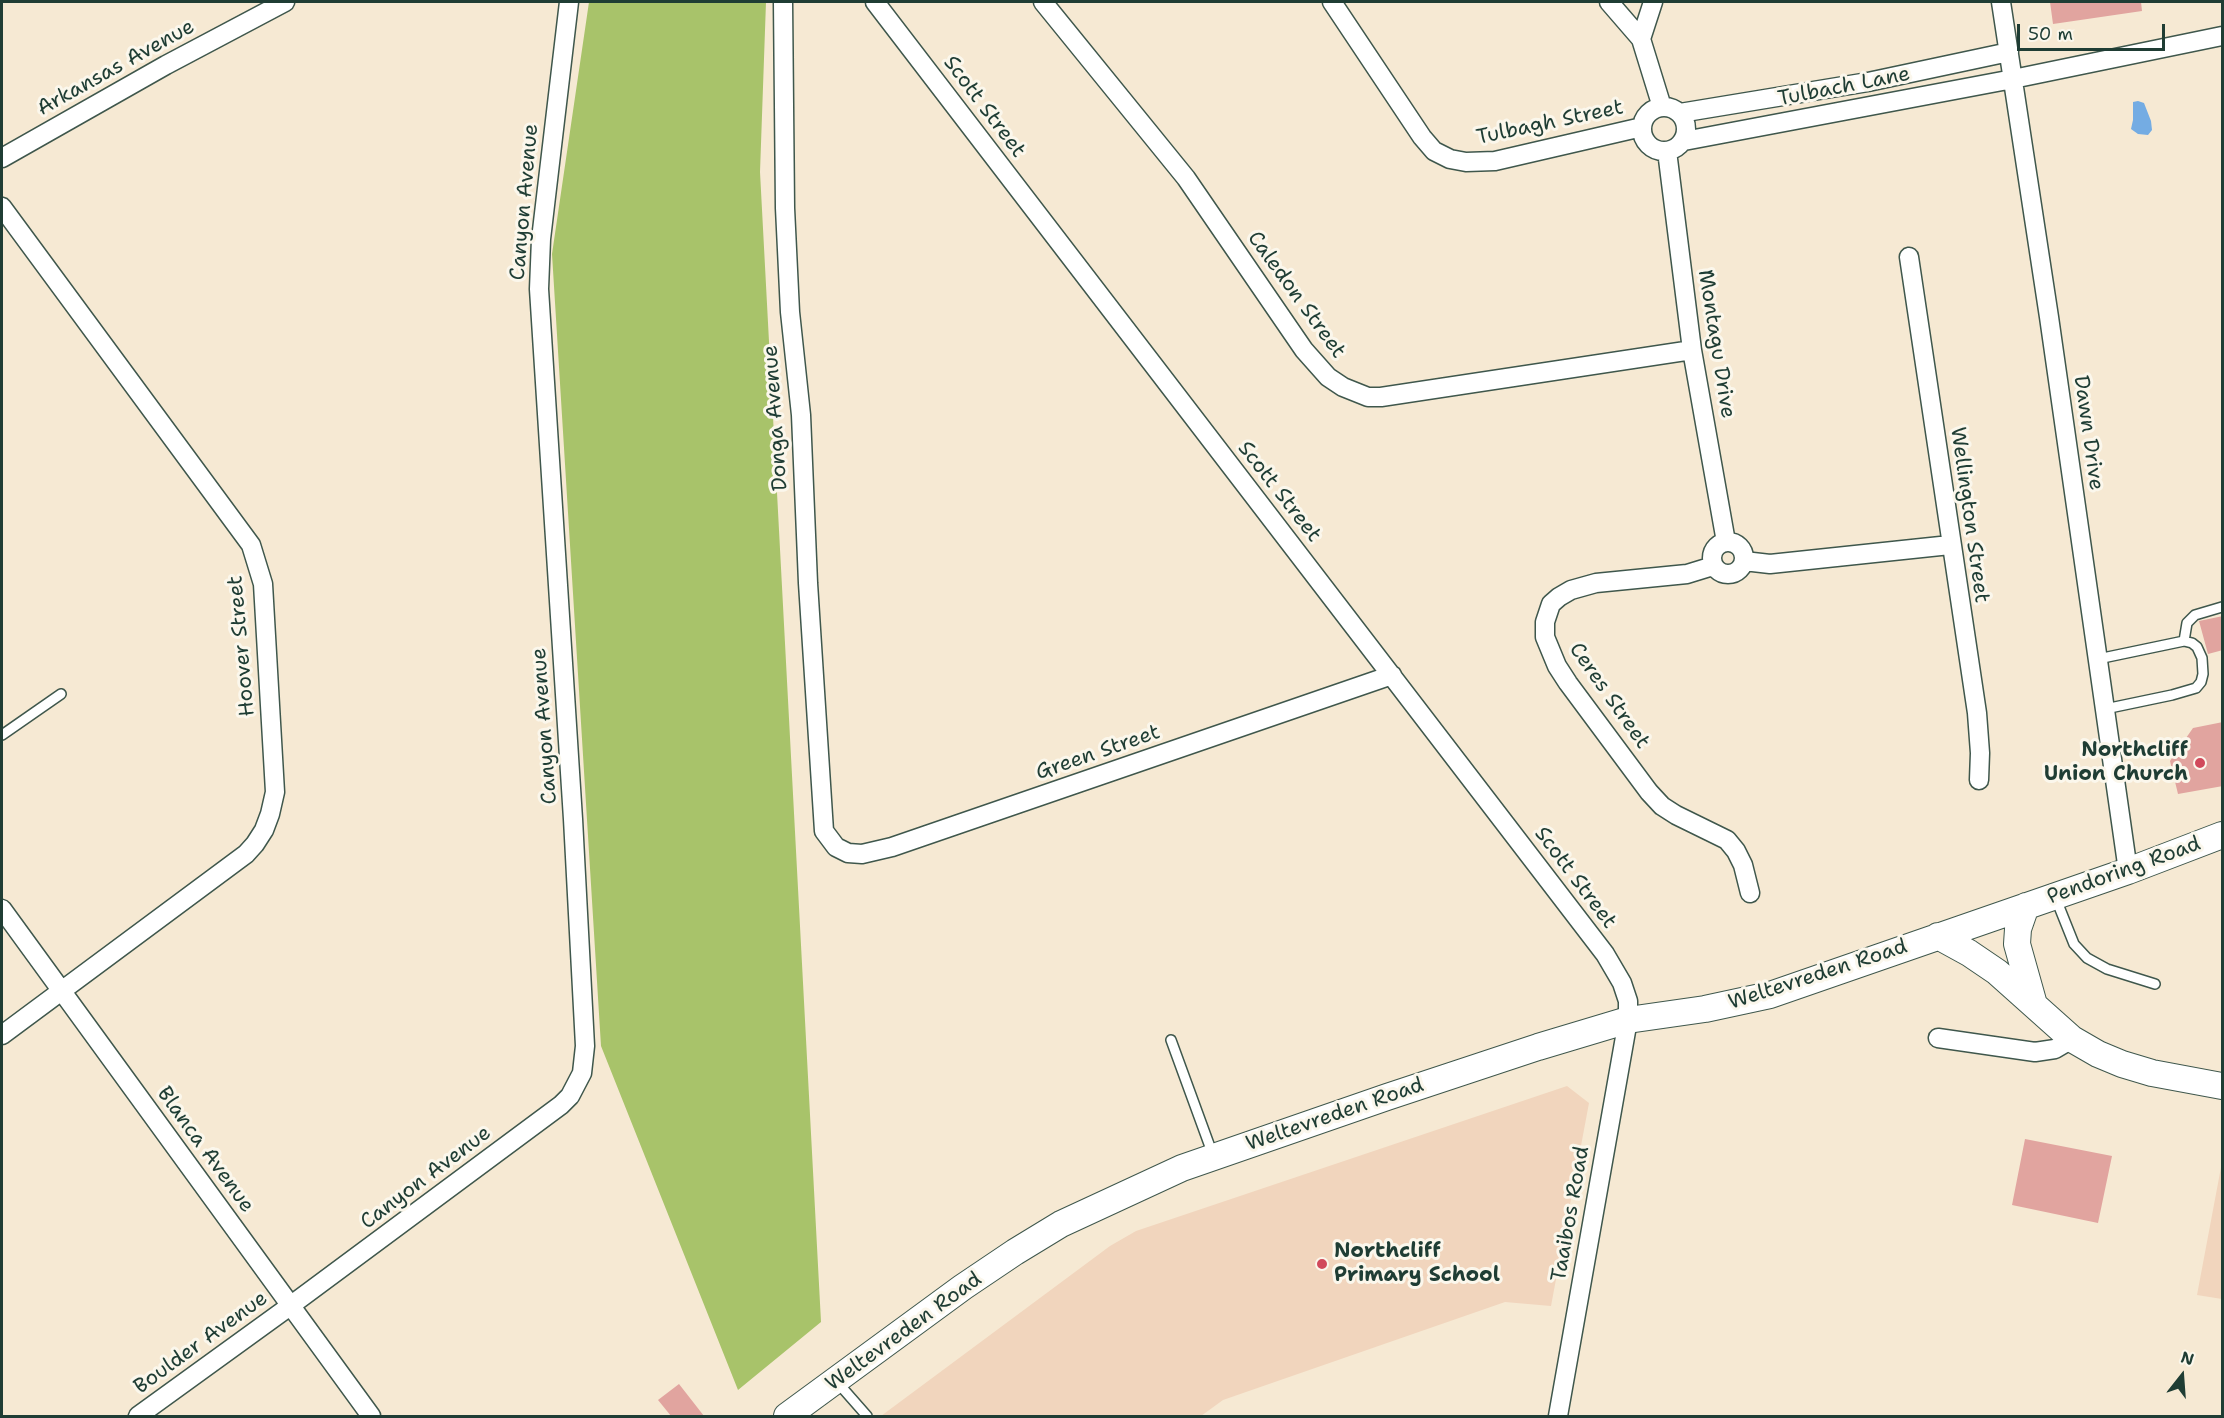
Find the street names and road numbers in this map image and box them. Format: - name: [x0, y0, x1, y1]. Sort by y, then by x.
- street label: Arkansas Avenue: [33, 14, 199, 122]
- street label: Scott Street: [938, 51, 1030, 163]
- street label: Tulbach Lane: [1776, 62, 1912, 112]
- street label: Tulbagh Street: [1474, 95, 1626, 151]
- street label: Canyon Avenue: [506, 123, 544, 281]
- street label: Caledon Street: [1241, 227, 1351, 363]
- street label: Montagu Drive: [1692, 268, 1740, 420]
- street label: Donga Avenue: [758, 344, 794, 492]
- street label: Dawn Drive: [2067, 374, 2109, 492]
- street label: Wellington Street: [1944, 425, 1994, 605]
- street label: Scott Street: [1232, 437, 1326, 547]
- street label: Hoover Street: [223, 574, 261, 718]
- street label: Ceres Street: [1563, 638, 1655, 754]
- street label: Canyon Avenue: [527, 647, 563, 805]
- street label: Green Street: [1033, 720, 1163, 786]
- street label: Scott Street: [1529, 822, 1621, 934]
- street label: Pendoring Road: [2044, 832, 2204, 910]
- street label: Weltevreden Road: [1725, 934, 1911, 1016]
- street label: Weltevreden Road: [1243, 1073, 1427, 1157]
- street label: Blanca Avenue: [151, 1082, 259, 1218]
- street label: Canyon Avenue: [356, 1121, 496, 1235]
- street label: Taaibos Road: [1547, 1144, 1595, 1284]
- street label: Weltevreden Road: [821, 1267, 987, 1397]
- street label: Boulder Avenue: [129, 1286, 273, 1400]

